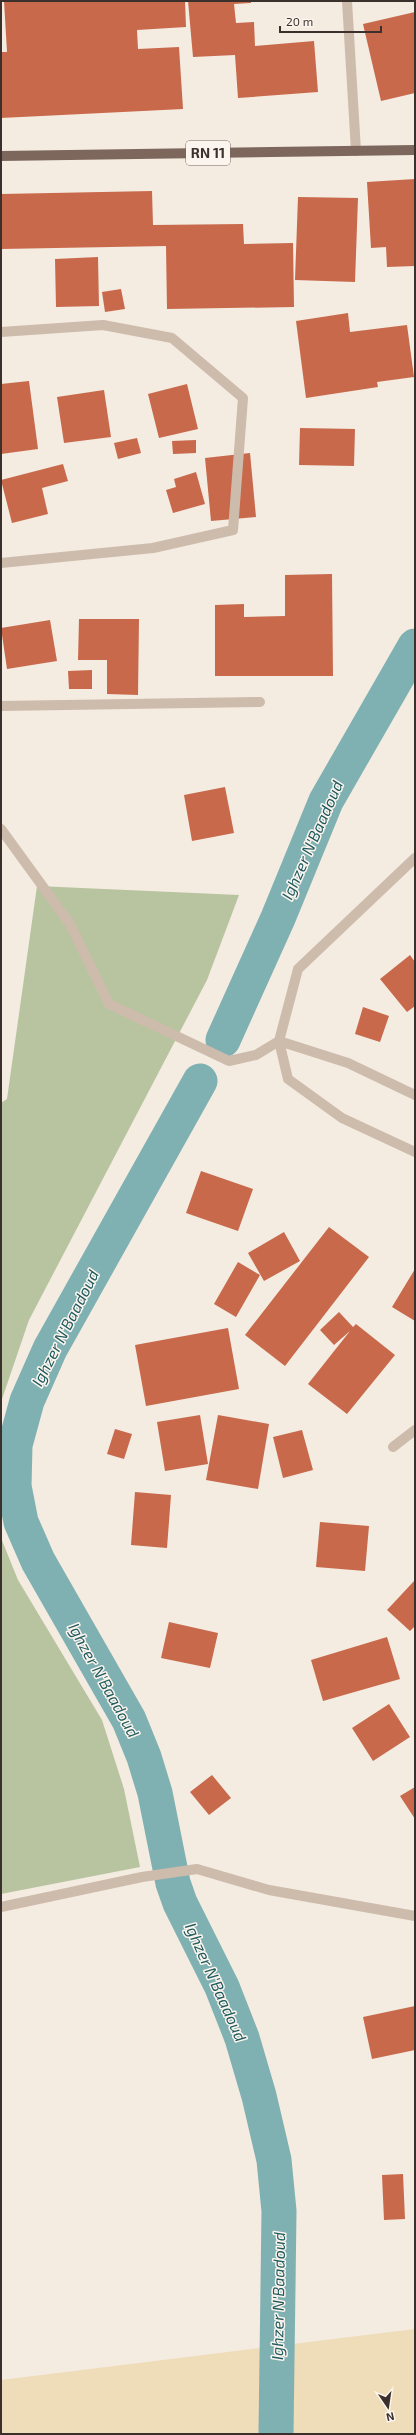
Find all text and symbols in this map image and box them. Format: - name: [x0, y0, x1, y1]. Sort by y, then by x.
- scale bar: [280, 8, 381, 34]
- text: 20 m: [286, 14, 313, 28]
- road number: RN 11: [186, 141, 230, 165]
- water label: Ighzer N'Baadoud: [277, 777, 346, 902]
- water label: Ighzer N'Baadoud: [27, 1266, 102, 1389]
- water label: Ighzer N'Baadoud: [65, 1619, 144, 1740]
- water label: Ighzer N'Baadoud: [182, 1919, 251, 2044]
- water label: Ighzer N'Baadoud: [267, 2232, 288, 2360]
- north arrow: [368, 2387, 408, 2427]
- text: N: [385, 2410, 396, 2424]

